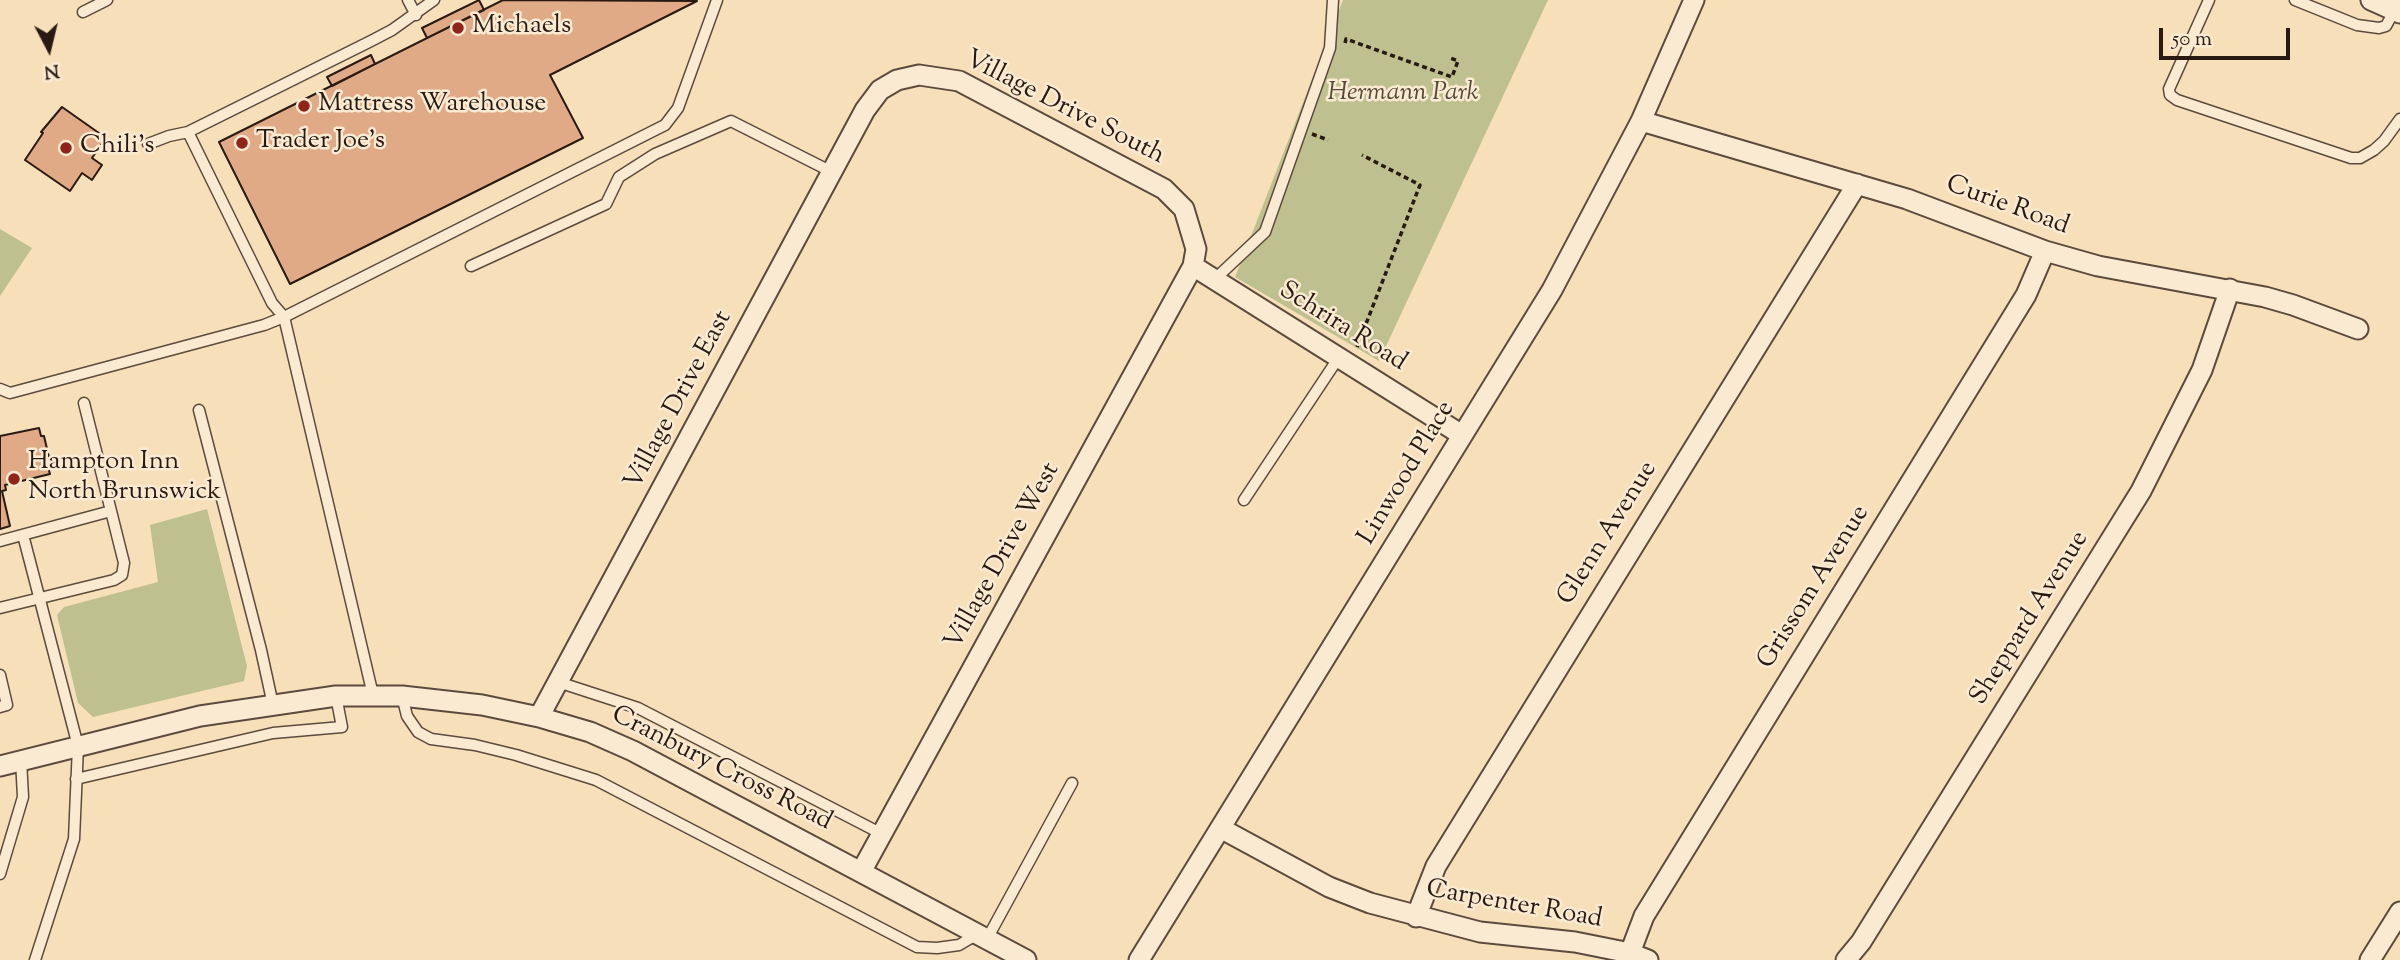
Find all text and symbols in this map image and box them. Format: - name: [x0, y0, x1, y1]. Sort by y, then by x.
- place label: Michaels: [472, 12, 571, 44]
- north arrow: [14, 14, 84, 84]
- scale bar: [2162, 14, 2293, 58]
- marker: Michaels: [450, 20, 466, 36]
- text: 50 m: [2172, 25, 2212, 55]
- street label: Village Drive South: [959, 45, 1169, 173]
- text: N: [42, 56, 61, 85]
- park label: Hermann Park: [1328, 79, 1478, 111]
- place label: Mattress Warehouse: [318, 90, 546, 122]
- marker: Mattress Warehouse: [296, 98, 312, 114]
- place label: Trader Joe's: [256, 127, 385, 159]
- place label: Chili's: [80, 132, 154, 164]
- marker: Trader Joe's: [234, 135, 250, 151]
- marker: Chili's: [58, 140, 74, 156]
- street label: Curie Road: [1941, 170, 2073, 244]
- street label: Schrira Road: [1272, 276, 1412, 380]
- street label: Village Drive East: [620, 306, 740, 496]
- street label: Linwood Place: [1353, 396, 1463, 552]
- place label: Hampton Inn North Brunswick: [28, 448, 221, 510]
- street label: Glenn Avenue: [1552, 456, 1666, 612]
- street label: Village Drive West: [940, 458, 1068, 656]
- marker: Hampton Inn North Brunswick: [6, 471, 22, 487]
- street label: Grissom Avenue: [1752, 500, 1878, 676]
- street label: Sheppard Avenue: [1965, 526, 2097, 712]
- street label: Cranbury Cross Road: [605, 701, 837, 839]
- street label: Carpenter Road: [1423, 875, 1605, 937]

